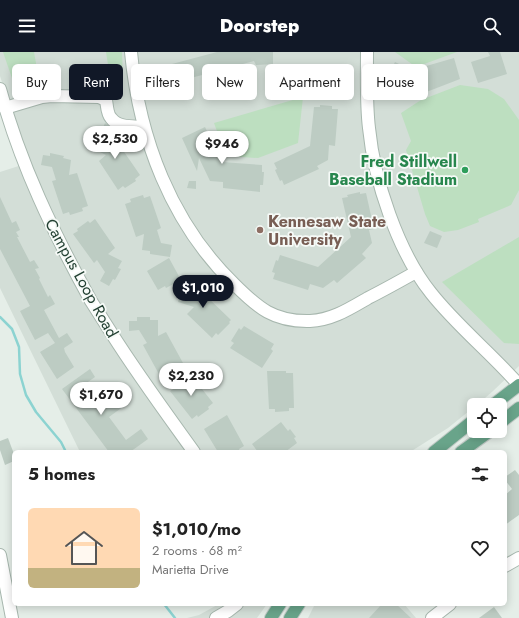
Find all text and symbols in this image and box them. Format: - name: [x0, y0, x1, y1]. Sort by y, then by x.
- text: Doorstep: [220, 13, 299, 39]
- icon: menu: [16, 15, 38, 37]
- icon: search: [481, 15, 503, 37]
- chip: Buy: [12, 64, 61, 100]
- chip: Rent: [69, 64, 123, 100]
- chip: Filters: [131, 64, 194, 100]
- chip: New: [202, 64, 257, 100]
- chip: Apartment: [265, 64, 354, 100]
- chip: House: [362, 64, 428, 100]
- pin: $2,530: [82, 126, 148, 160]
- text: $2,530: [92, 129, 138, 148]
- pin: $946: [198, 131, 246, 165]
- text: $946: [205, 134, 239, 153]
- place label: Fred Stillwell Baseball Stadium: [329, 150, 457, 191]
- marker: Fred Stillwell Baseball Stadium: [460, 165, 470, 175]
- place label: Kennesaw State University: [268, 210, 386, 251]
- street label: Campus Loop Road: [39, 214, 124, 342]
- marker: Kennesaw State University: [255, 225, 265, 235]
- pin: $1,010: [170, 275, 236, 309]
- text: $1,010: [182, 278, 224, 297]
- pin: $2,230: [158, 363, 224, 397]
- text: $2,230: [168, 366, 214, 385]
- pin: $1,670: [68, 382, 134, 416]
- text: $1,670: [79, 385, 123, 404]
- map controls: [467, 398, 507, 438]
- button: locate: [467, 398, 507, 438]
- text: 5 homes: [28, 462, 95, 486]
- icon: filters: [469, 463, 491, 485]
- text: $1,010/mo: [152, 517, 241, 541]
- icon: home: [60, 524, 108, 572]
- icon: heart: [469, 537, 491, 559]
- text: 2 rooms · 68 m²: [152, 541, 242, 560]
- text: Marietta Drive: [152, 560, 229, 579]

